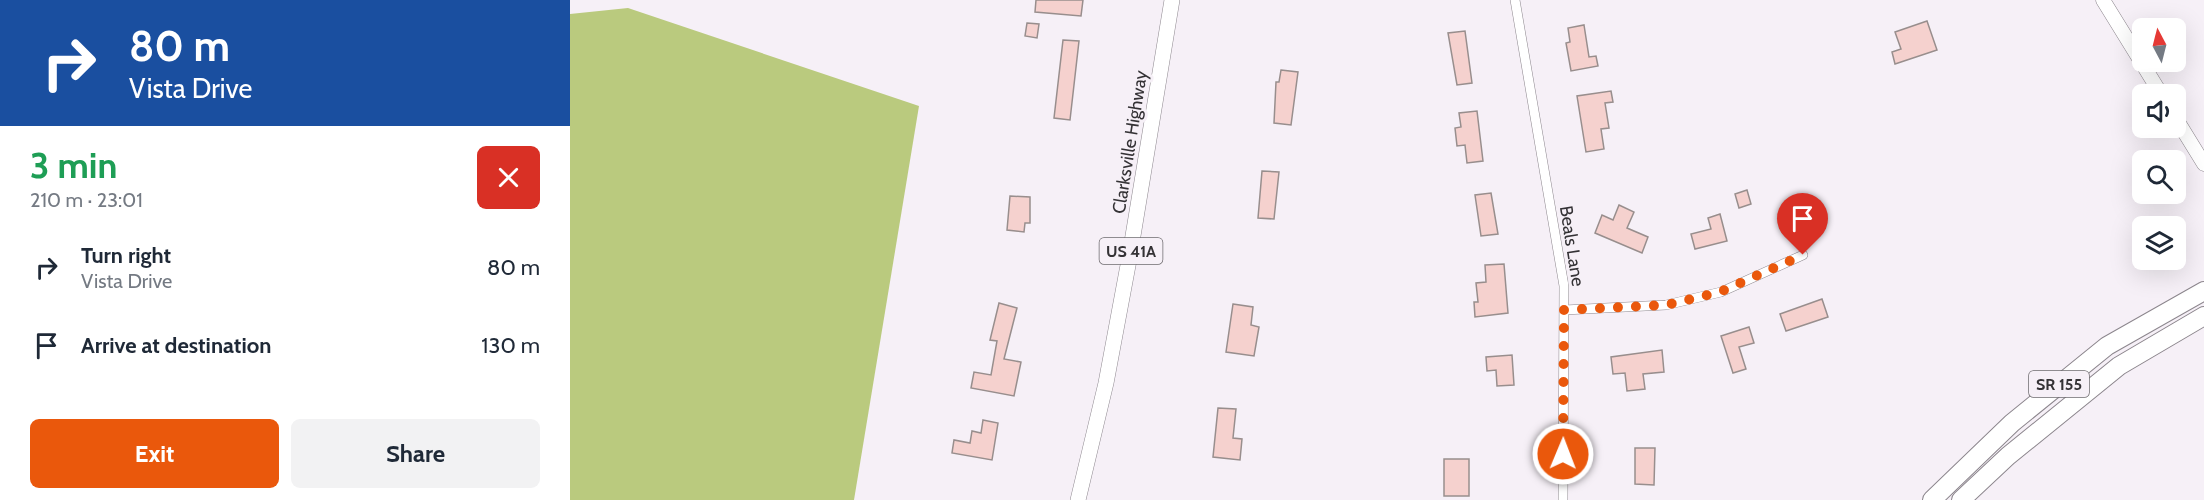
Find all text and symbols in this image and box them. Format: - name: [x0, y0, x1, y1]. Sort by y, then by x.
- north arrow: [2132, 18, 2186, 72]
- map controls: [2132, 18, 2186, 270]
- text: 80 m: [129, 20, 230, 72]
- icon: right: [30, 24, 108, 102]
- street label: Clarksville Highway: [1108, 69, 1152, 215]
- text: Vista Drive: [129, 72, 252, 105]
- button: sound: [2132, 84, 2186, 138]
- text: 3 min: [30, 143, 117, 187]
- button: close: [477, 146, 540, 209]
- button: search: [2132, 150, 2186, 204]
- text: 210 m · 23:01: [30, 188, 143, 212]
- pin: [1777, 193, 1828, 255]
- icon: arrive: [1786, 202, 1819, 235]
- street label: Beals Lane: [1555, 204, 1589, 288]
- button: layers: [2132, 216, 2186, 270]
- road number: US 41A: [1100, 238, 1162, 264]
- text: Turn right: [81, 242, 171, 269]
- icon: right: [30, 251, 63, 284]
- text: 80 m: [487, 254, 540, 281]
- text: Vista Drive: [81, 269, 172, 293]
- icon: arrive: [30, 329, 63, 362]
- text: Arrive at destination: [81, 332, 271, 359]
- text: 130 m: [481, 332, 540, 359]
- road number: SR 155: [2029, 371, 2089, 397]
- button: Exit: [30, 419, 279, 488]
- button: Share: [291, 419, 540, 488]
- position arrow: [1531, 422, 1595, 486]

